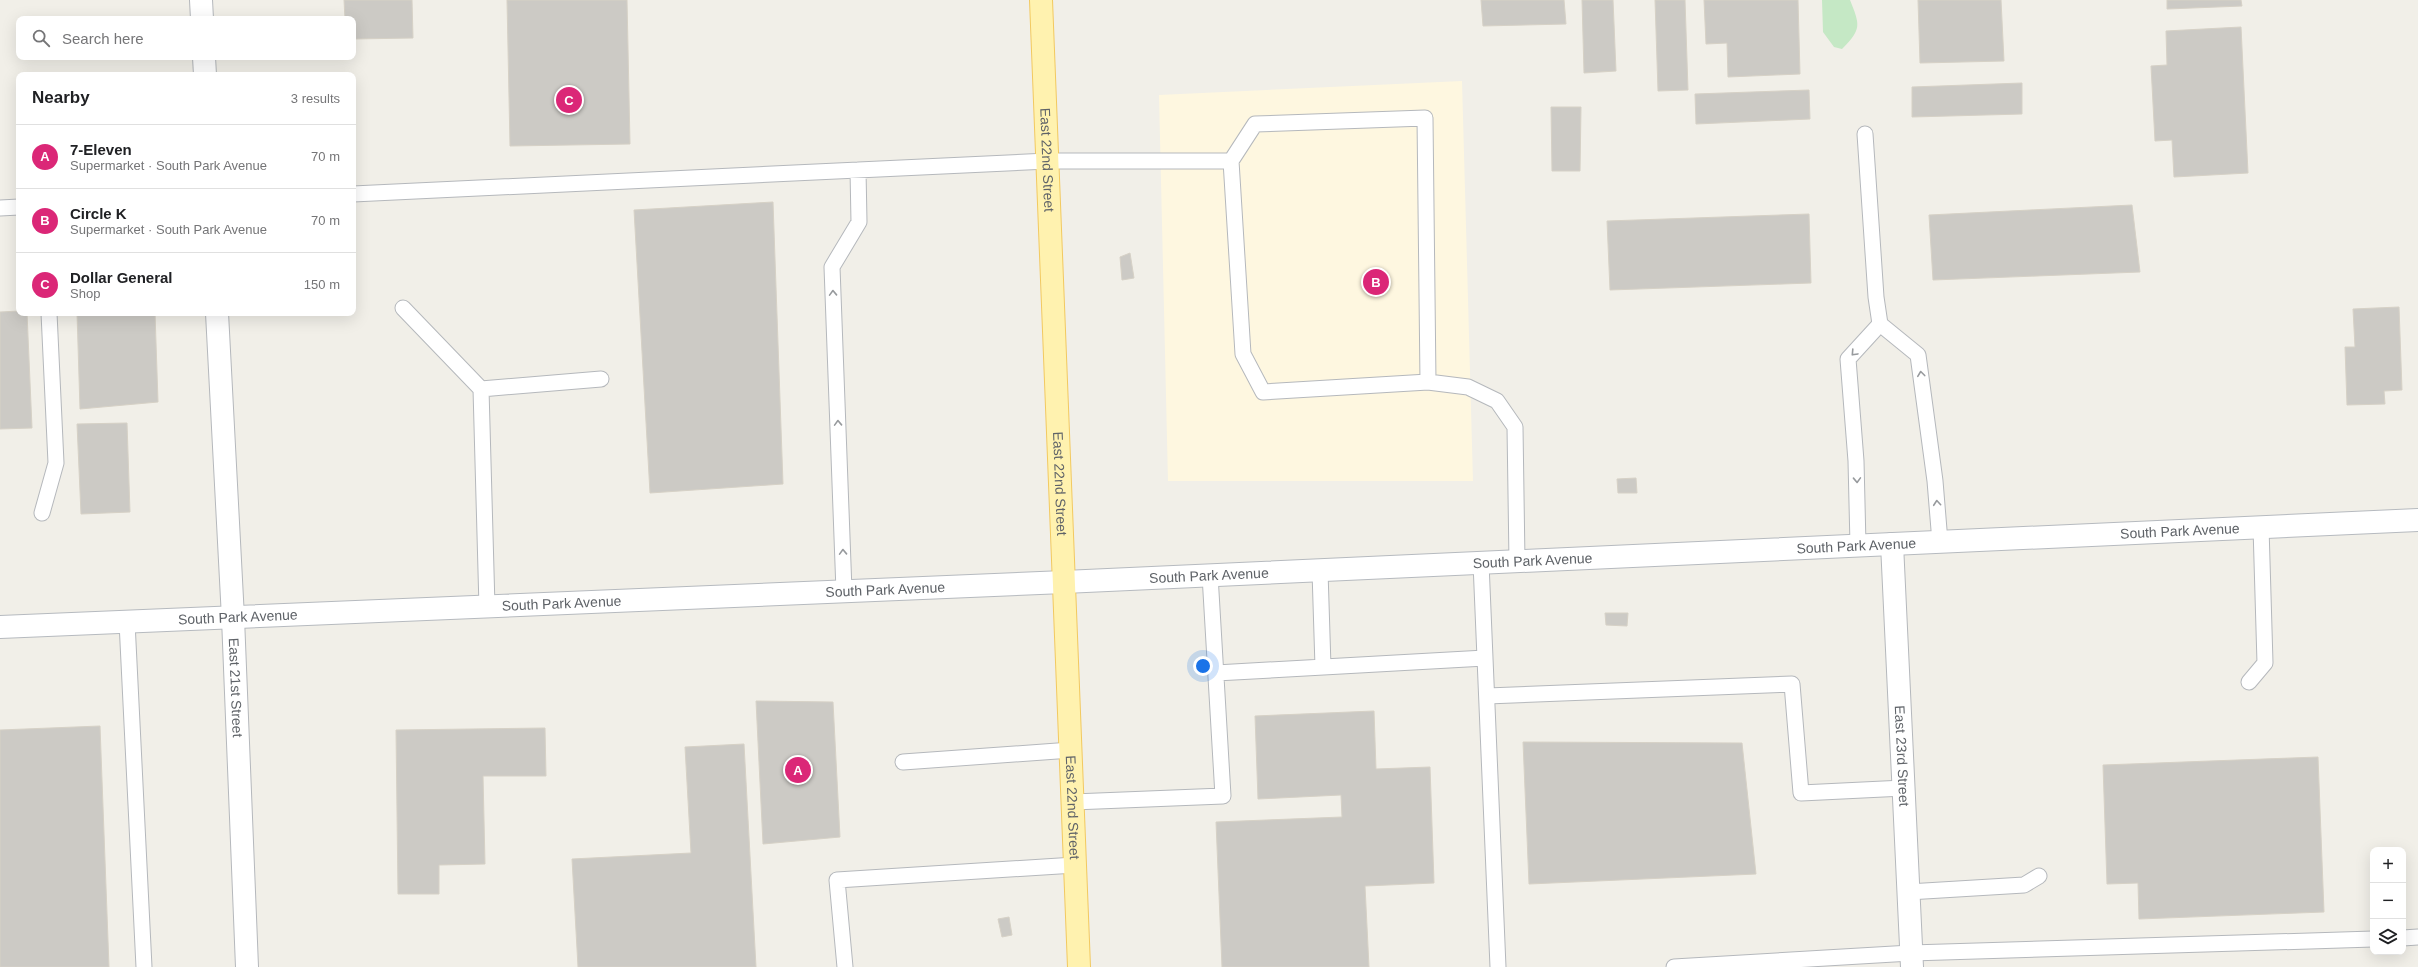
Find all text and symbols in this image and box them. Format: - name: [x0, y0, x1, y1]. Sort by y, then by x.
- search box: [16, 16, 356, 60]
- icon: search: [30, 27, 52, 49]
- text: Search here: [62, 30, 144, 47]
- pin: C: [556, 85, 582, 115]
- text: Nearby: [32, 88, 90, 107]
- text: 3 results: [291, 91, 340, 106]
- street label: East 22nd Street: [1037, 107, 1057, 212]
- text: 7-Eleven: [70, 141, 132, 158]
- text: A: [40, 149, 50, 164]
- text: 70 m: [311, 149, 340, 164]
- text: Supermarket · South Park Avenue: [70, 158, 267, 173]
- text: Circle K: [70, 205, 127, 222]
- text: B: [40, 213, 50, 228]
- text: 70 m: [311, 213, 340, 228]
- text: Supermarket · South Park Avenue: [70, 222, 267, 237]
- pin: B: [1363, 267, 1389, 297]
- text: Dollar General: [70, 269, 173, 286]
- text: C: [40, 277, 50, 292]
- text: 150 m: [304, 277, 340, 292]
- text: Shop: [70, 286, 100, 301]
- one-way arrow: [828, 290, 837, 296]
- one-way arrow: [1851, 348, 1859, 356]
- one-way arrow: [1917, 371, 1926, 377]
- one-way arrow: [834, 420, 842, 426]
- street label: East 22nd Street: [1050, 431, 1070, 536]
- one-way arrow: [1852, 477, 1861, 483]
- one-way arrow: [1932, 500, 1941, 506]
- street label: South Park Avenue: [2120, 520, 2240, 542]
- street label: South Park Avenue: [1796, 535, 1917, 556]
- one-way arrow: [839, 549, 847, 555]
- street label: South Park Avenue: [1472, 550, 1593, 571]
- street label: South Park Avenue: [1149, 565, 1269, 586]
- street label: South Park Avenue: [825, 579, 946, 600]
- street label: South Park Avenue: [501, 593, 622, 614]
- street label: South Park Avenue: [178, 606, 298, 627]
- street label: East 21st Street: [226, 637, 246, 738]
- your location: [1193, 656, 1213, 676]
- street label: East 23rd Street: [1892, 705, 1912, 807]
- pin: A: [785, 755, 811, 785]
- street label: East 22nd Street: [1063, 755, 1083, 860]
- map controls: [2370, 847, 2406, 955]
- button: +: [2370, 847, 2406, 883]
- button: −: [2370, 883, 2406, 919]
- button: layers: [2370, 919, 2406, 955]

